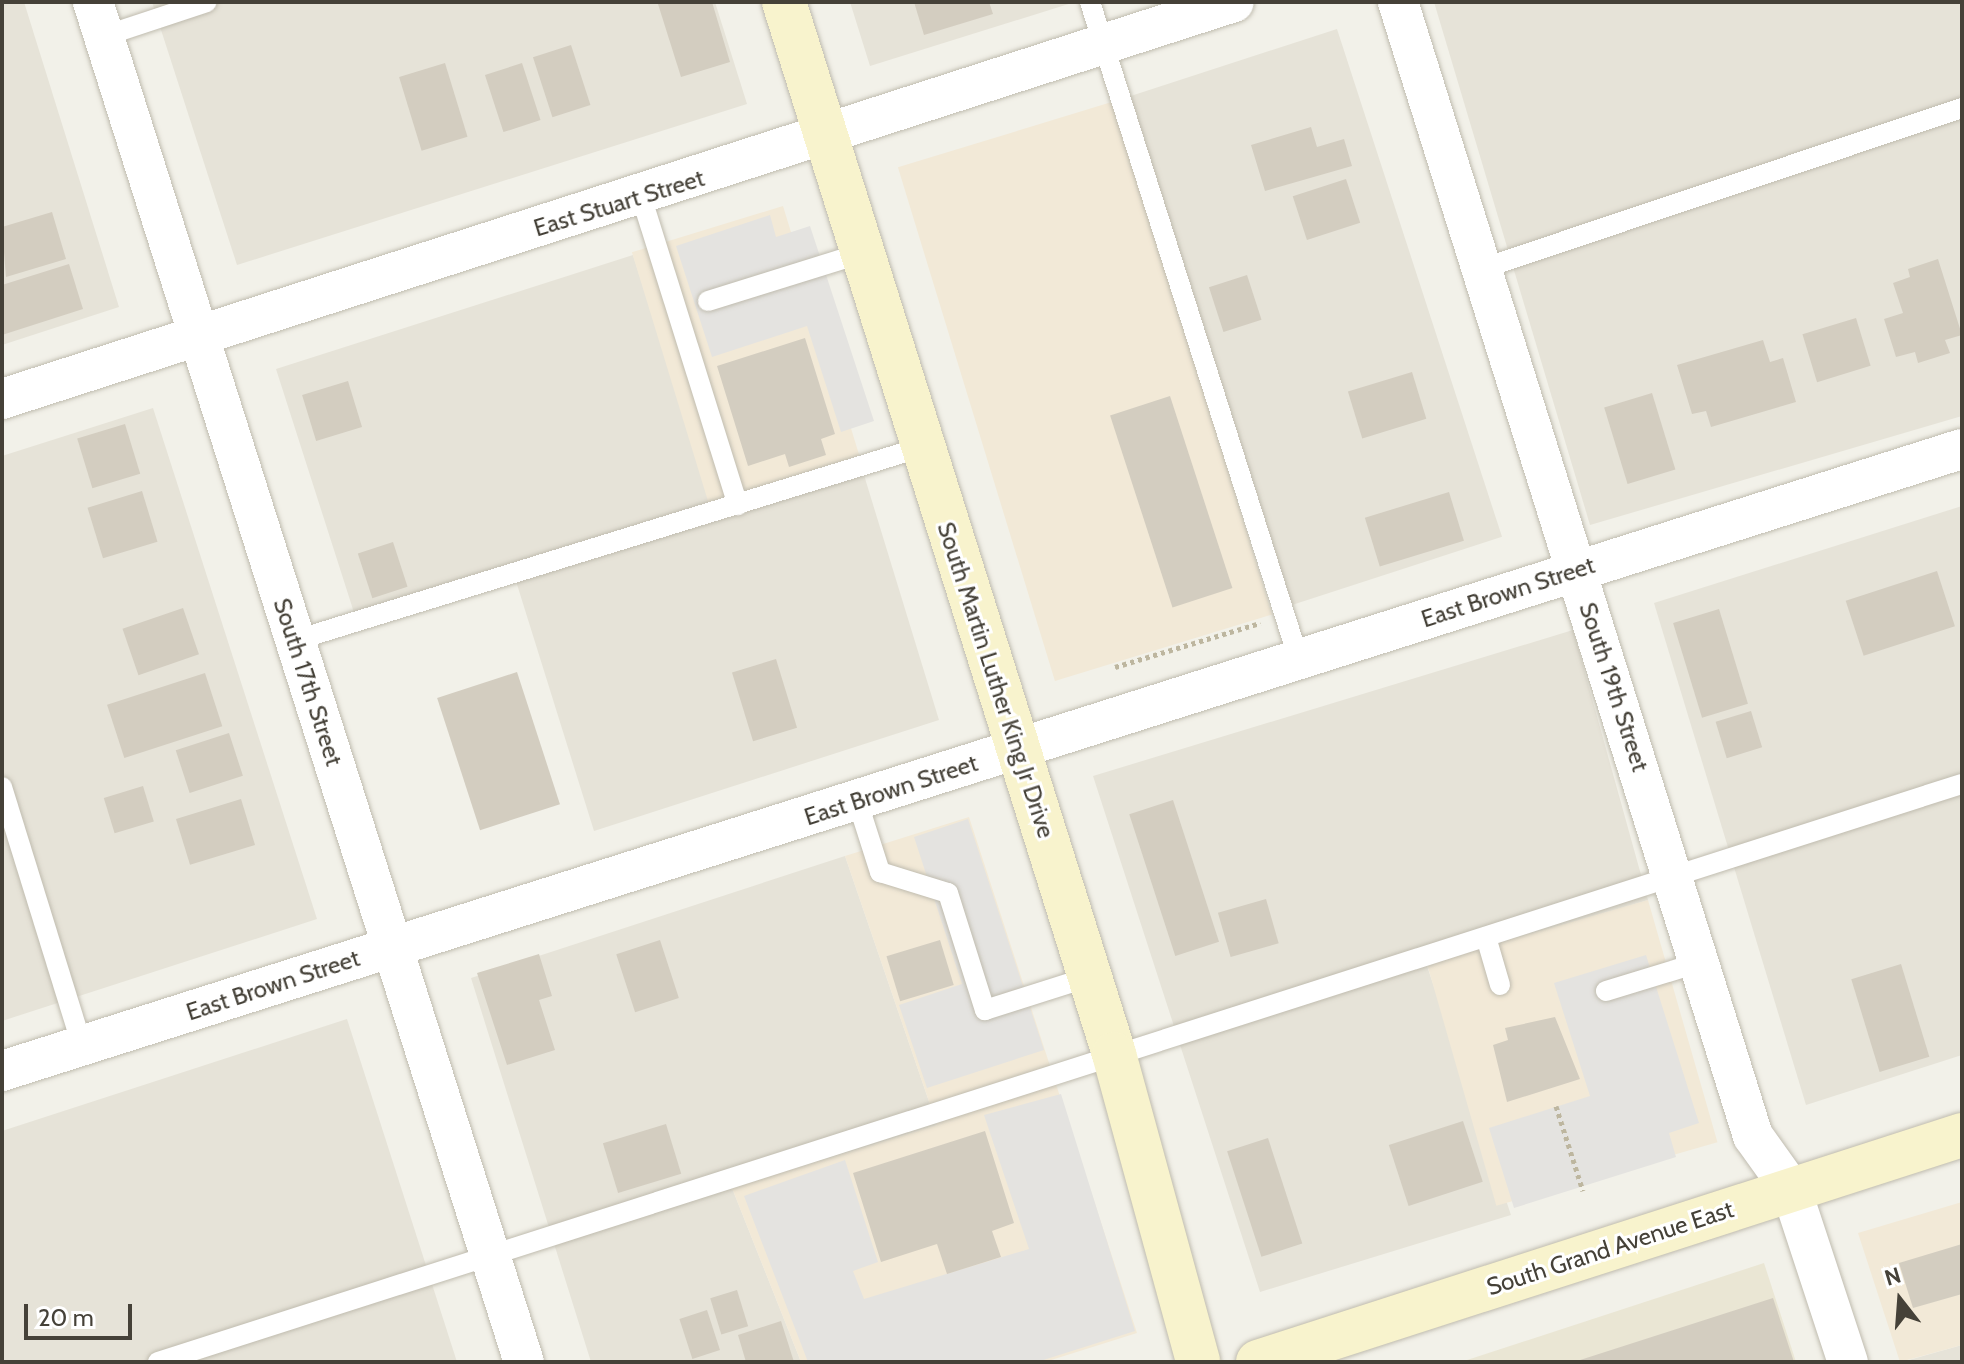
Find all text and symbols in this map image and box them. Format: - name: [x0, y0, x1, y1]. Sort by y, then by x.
- street label: East Stuart Street: [530, 163, 708, 243]
- street label: South Martin Luther King Jr Drive: [931, 519, 1061, 841]
- street label: East Brown Street: [1418, 550, 1598, 634]
- street label: South 17th Street: [267, 595, 349, 769]
- street label: South 19th Street: [1573, 599, 1655, 775]
- street label: East Brown Street: [801, 748, 981, 832]
- street label: East Brown Street: [183, 943, 363, 1027]
- street label: South Grand Avenue East: [1483, 1194, 1737, 1302]
- north arrow: [1860, 1260, 1940, 1340]
- text: N: [1881, 1261, 1904, 1292]
- scale bar: [28, 1288, 136, 1338]
- text: 20 m: [38, 1303, 94, 1332]

